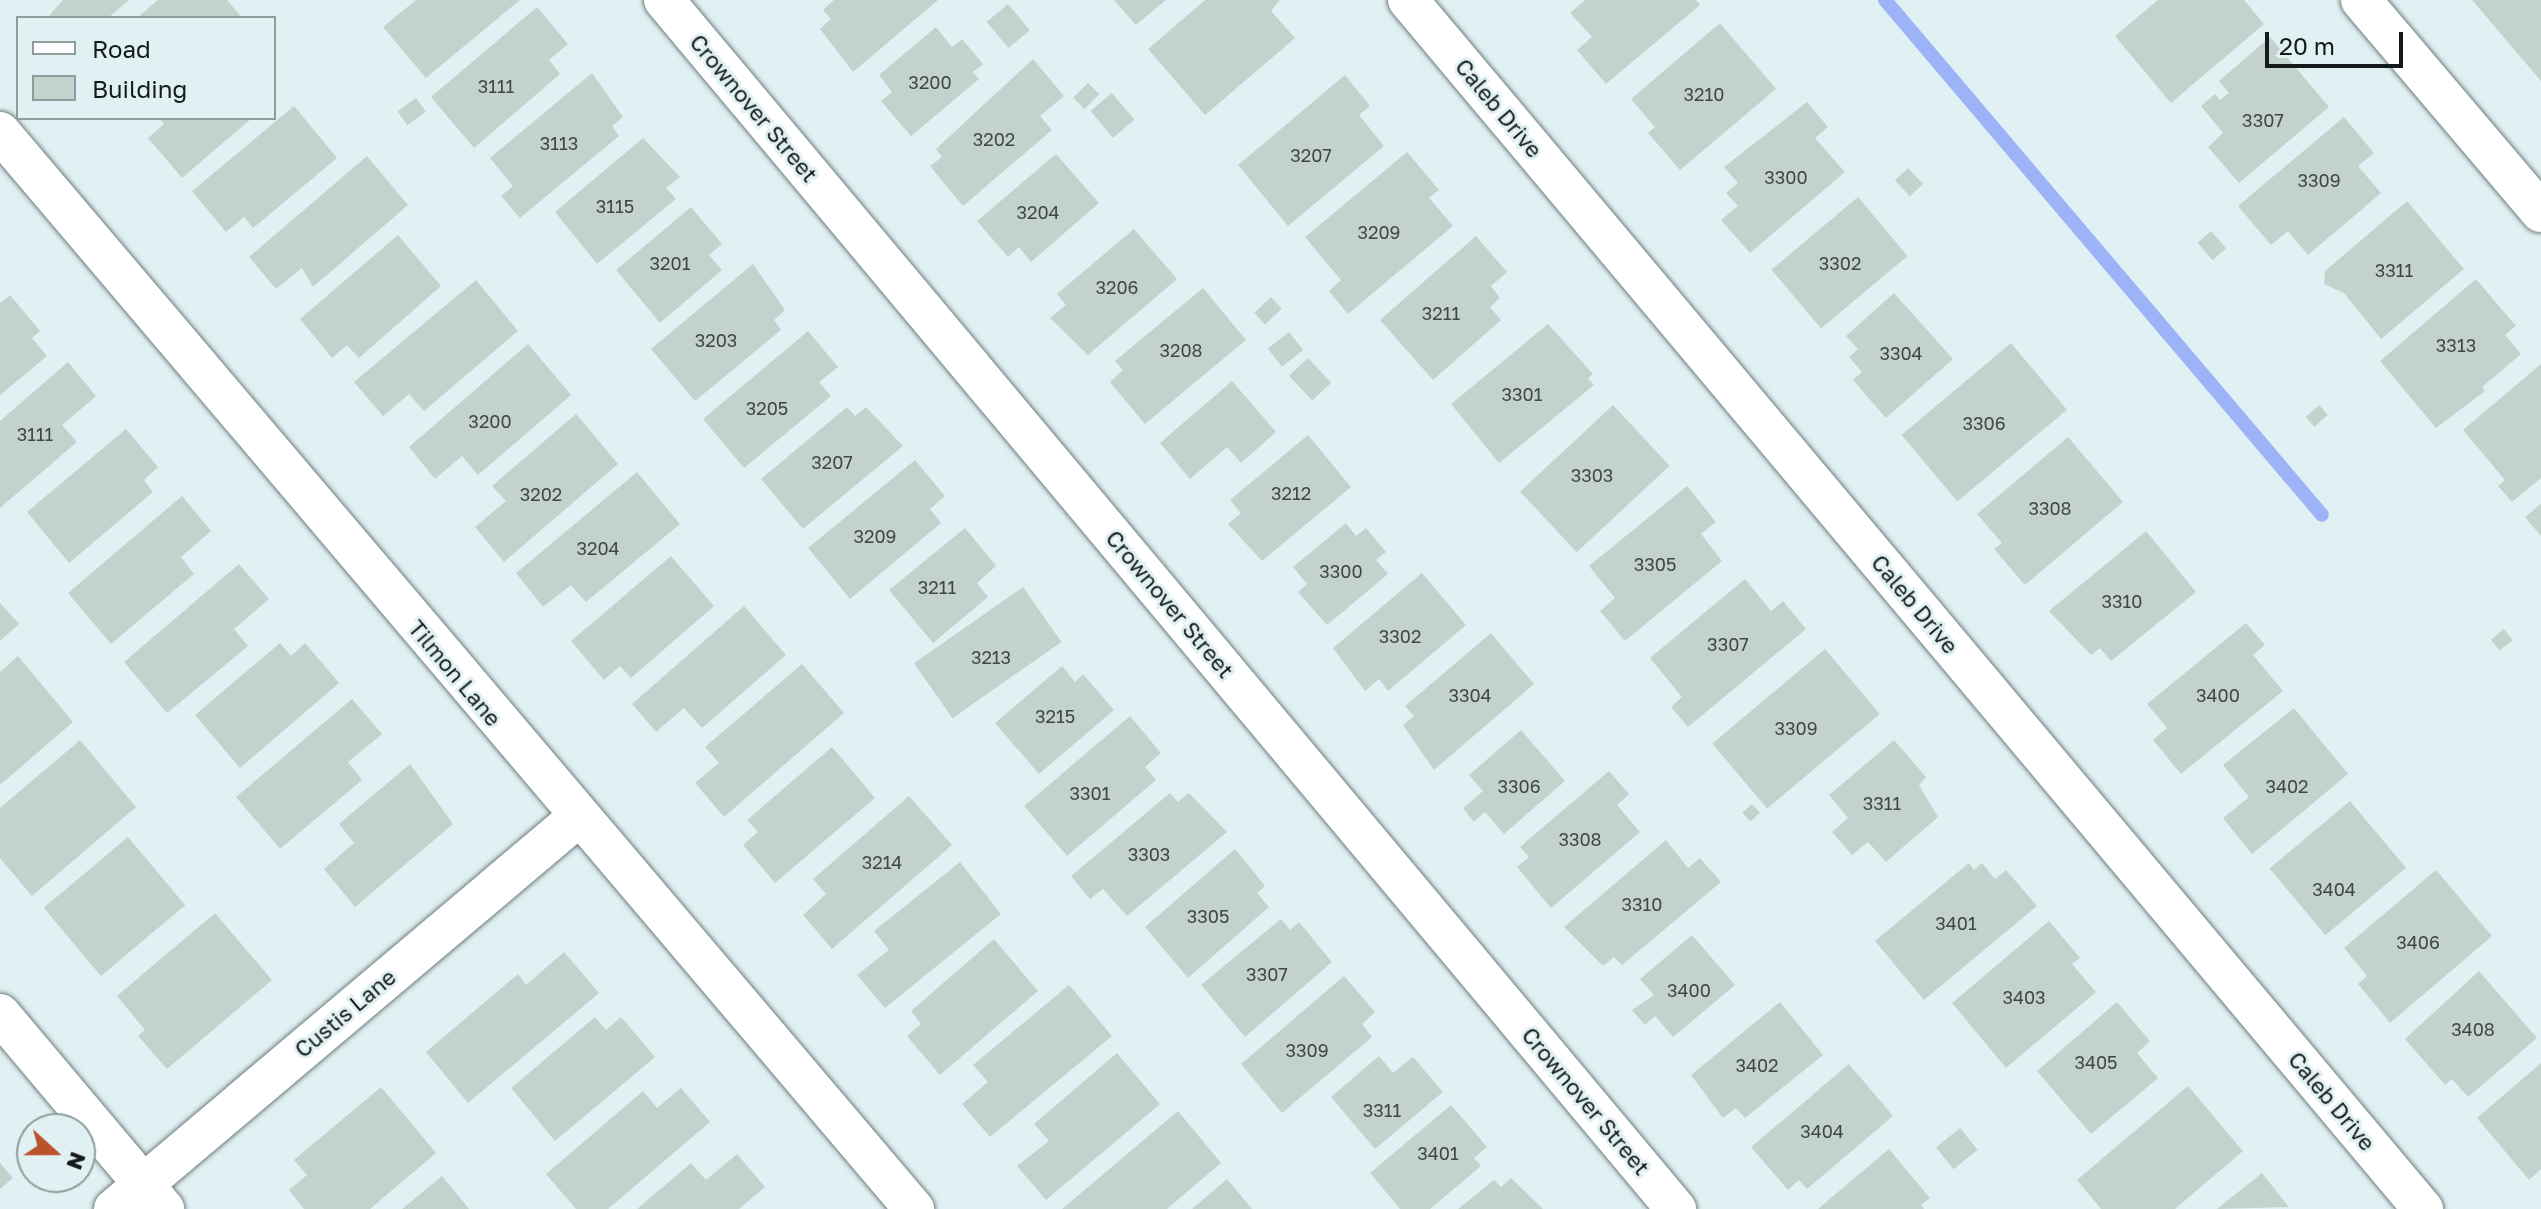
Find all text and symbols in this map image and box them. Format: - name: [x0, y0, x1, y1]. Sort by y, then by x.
- legend: [16, 16, 276, 120]
- scale bar: [2269, 16, 2407, 66]
- street label: Crownover Street: [685, 29, 823, 187]
- text: 20 m: [2279, 31, 2335, 60]
- text: Road: [92, 34, 151, 63]
- street label: Caleb Drive: [1450, 53, 1548, 163]
- house number: 3200: [908, 71, 952, 93]
- text: Building: [92, 74, 187, 103]
- house number: 3111: [478, 75, 514, 97]
- house number: 3210: [1684, 83, 1724, 105]
- house number: 3307: [2242, 109, 2284, 131]
- house number: 3202: [973, 128, 1015, 150]
- house number: 3113: [540, 132, 578, 154]
- house number: 3207: [1290, 144, 1332, 166]
- house number: 3300: [1764, 166, 1808, 188]
- house number: 3309: [2297, 169, 2341, 191]
- house number: 3115: [596, 195, 634, 217]
- house number: 3204: [1016, 201, 1060, 223]
- house number: 3209: [1357, 221, 1401, 243]
- house number: 3201: [650, 252, 690, 274]
- house number: 3302: [1819, 252, 1861, 274]
- house number: 3311: [2375, 259, 2413, 281]
- house number: 3206: [1095, 276, 1139, 298]
- house number: 3211: [1422, 302, 1460, 324]
- house number: 3203: [695, 329, 737, 351]
- house number: 3313: [2436, 334, 2476, 356]
- house number: 3208: [1159, 339, 1203, 361]
- house number: 3304: [1879, 342, 1923, 364]
- house number: 3301: [1502, 383, 1542, 405]
- house number: 3205: [746, 397, 788, 419]
- house number: 3200: [468, 410, 512, 432]
- house number: 3306: [1962, 412, 2006, 434]
- house number: 3111: [17, 423, 53, 445]
- house number: 3207: [811, 451, 853, 473]
- house number: 3303: [1571, 464, 1613, 486]
- house number: 3212: [1271, 482, 1311, 504]
- house number: 3202: [520, 483, 562, 505]
- house number: 3308: [2028, 497, 2072, 519]
- house number: 3209: [853, 525, 897, 547]
- street label: Crownover Street: [1101, 525, 1239, 683]
- house number: 3204: [576, 537, 620, 559]
- street label: Caleb Drive: [1866, 549, 1964, 659]
- house number: 3305: [1634, 553, 1676, 575]
- house number: 3300: [1319, 560, 1363, 582]
- house number: 3211: [918, 576, 956, 598]
- house number: 3310: [2102, 590, 2142, 612]
- street label: Tilmon Lane: [403, 615, 507, 731]
- house number: 3302: [1379, 625, 1421, 647]
- house number: 3307: [1707, 633, 1749, 655]
- house number: 3213: [971, 646, 1011, 668]
- house number: 3304: [1448, 684, 1492, 706]
- house number: 3400: [2196, 684, 2240, 706]
- house number: 3215: [1035, 705, 1075, 727]
- house number: 3309: [1774, 717, 1818, 739]
- house number: 3306: [1497, 775, 1541, 797]
- house number: 3402: [2265, 775, 2309, 797]
- house number: 3301: [1070, 782, 1110, 804]
- house number: 3311: [1863, 792, 1901, 814]
- house number: 3308: [1558, 828, 1602, 850]
- house number: 3303: [1128, 843, 1170, 865]
- house number: 3214: [862, 851, 902, 873]
- house number: 3404: [2312, 878, 2356, 900]
- house number: 3310: [1622, 893, 1662, 915]
- house number: 3305: [1187, 905, 1229, 927]
- house number: 3401: [1935, 912, 1977, 934]
- house number: 3406: [2396, 931, 2440, 953]
- street label: Custis Lane: [289, 963, 401, 1063]
- house number: 3307: [1246, 963, 1288, 985]
- house number: 3400: [1667, 979, 1711, 1001]
- house number: 3403: [2002, 986, 2046, 1008]
- house number: 3408: [2451, 1018, 2495, 1040]
- street label: Crownover Street: [1517, 1022, 1655, 1180]
- house number: 3309: [1285, 1039, 1329, 1061]
- street label: Caleb Drive: [2283, 1046, 2381, 1156]
- house number: 3405: [2074, 1051, 2118, 1073]
- house number: 3402: [1735, 1054, 1779, 1076]
- house number: 3311: [1363, 1099, 1401, 1121]
- north arrow: [16, 1113, 96, 1193]
- house number: 3404: [1800, 1120, 1844, 1142]
- house number: 3401: [1417, 1142, 1459, 1164]
- text: N: [61, 1148, 93, 1174]

